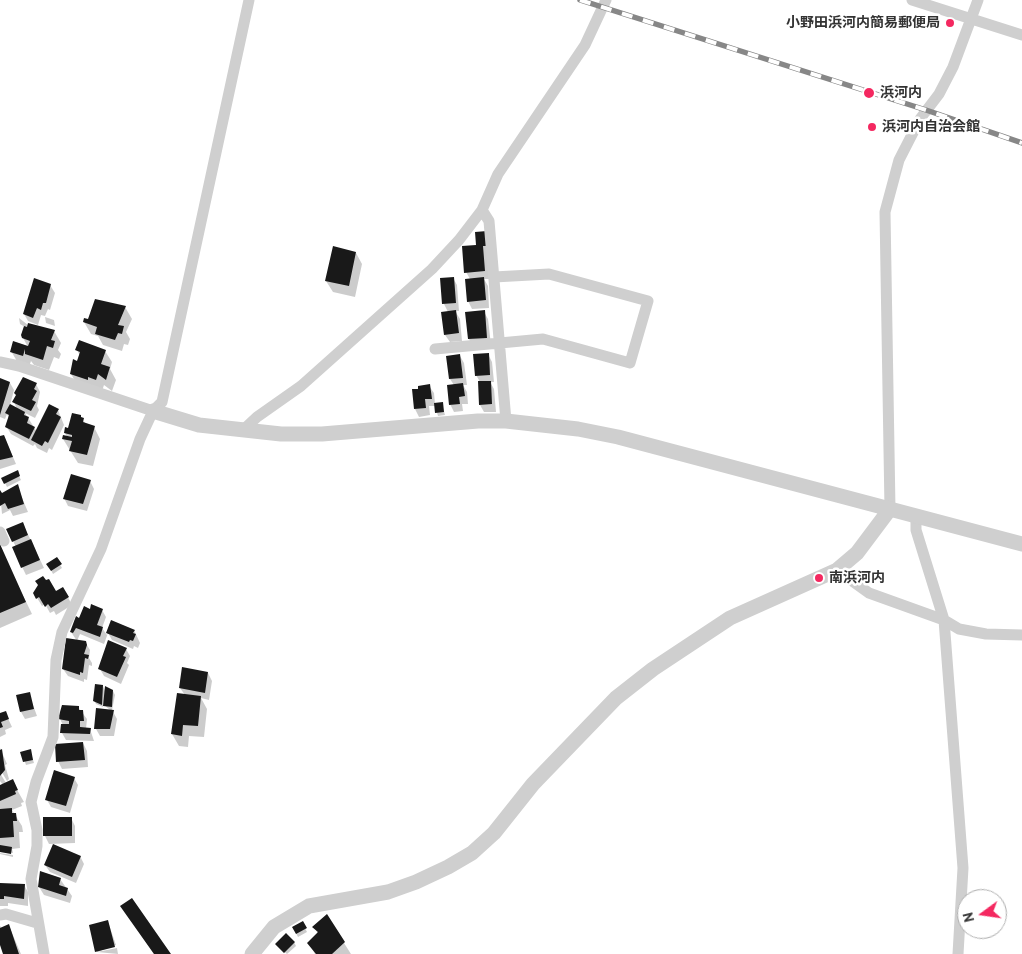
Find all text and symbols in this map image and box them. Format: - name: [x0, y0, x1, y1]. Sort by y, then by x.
- place label: 小野田浜河内簡易郵便局: [786, 15, 940, 31]
- marker: 小野田浜河内簡易郵便局: [944, 17, 956, 29]
- place label: 浜河内: [880, 85, 922, 101]
- marker: 浜河内: [862, 86, 876, 100]
- place label: 浜河内自治会館: [882, 119, 980, 135]
- marker: 浜河内自治会館: [866, 121, 878, 133]
- place label: 南浜河内: [829, 570, 885, 586]
- marker: 南浜河内: [813, 572, 825, 584]
- north arrow: [957, 889, 1007, 939]
- text: N: [959, 911, 978, 924]

